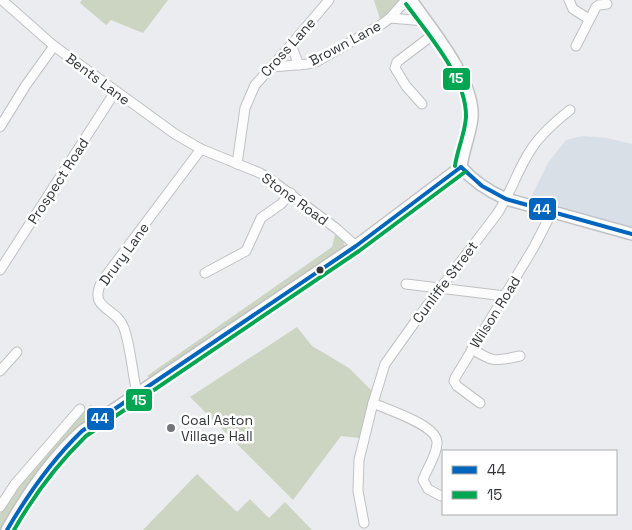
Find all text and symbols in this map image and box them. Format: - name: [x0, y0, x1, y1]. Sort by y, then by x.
- street label: Cross Lane: [257, 14, 319, 80]
- street label: Brown Lane: [306, 17, 384, 69]
- street label: Bents Lane: [62, 49, 134, 109]
- line badge: 15: [442, 67, 471, 91]
- text: 15: [449, 69, 463, 87]
- street label: Prospect Road: [23, 134, 93, 228]
- street label: Stone Road: [258, 169, 332, 229]
- line badge: 44: [528, 197, 557, 221]
- text: 44: [533, 200, 551, 218]
- street label: Drury Lane: [95, 219, 153, 289]
- street label: Cunliffe Street: [408, 237, 482, 327]
- unlabelled marker: [315, 265, 325, 275]
- street label: Wilson Road: [466, 273, 524, 351]
- line badge: 15: [125, 388, 153, 412]
- text: 15: [132, 391, 146, 409]
- line badge: 44: [86, 407, 115, 431]
- text: 44: [91, 409, 109, 427]
- place label: Coal Aston Village Hall: [181, 411, 253, 445]
- marker: Coal Aston Village Hall: [165, 422, 177, 434]
- legend: [442, 450, 617, 515]
- text: 44: [487, 460, 506, 479]
- text: 15: [487, 485, 502, 504]

